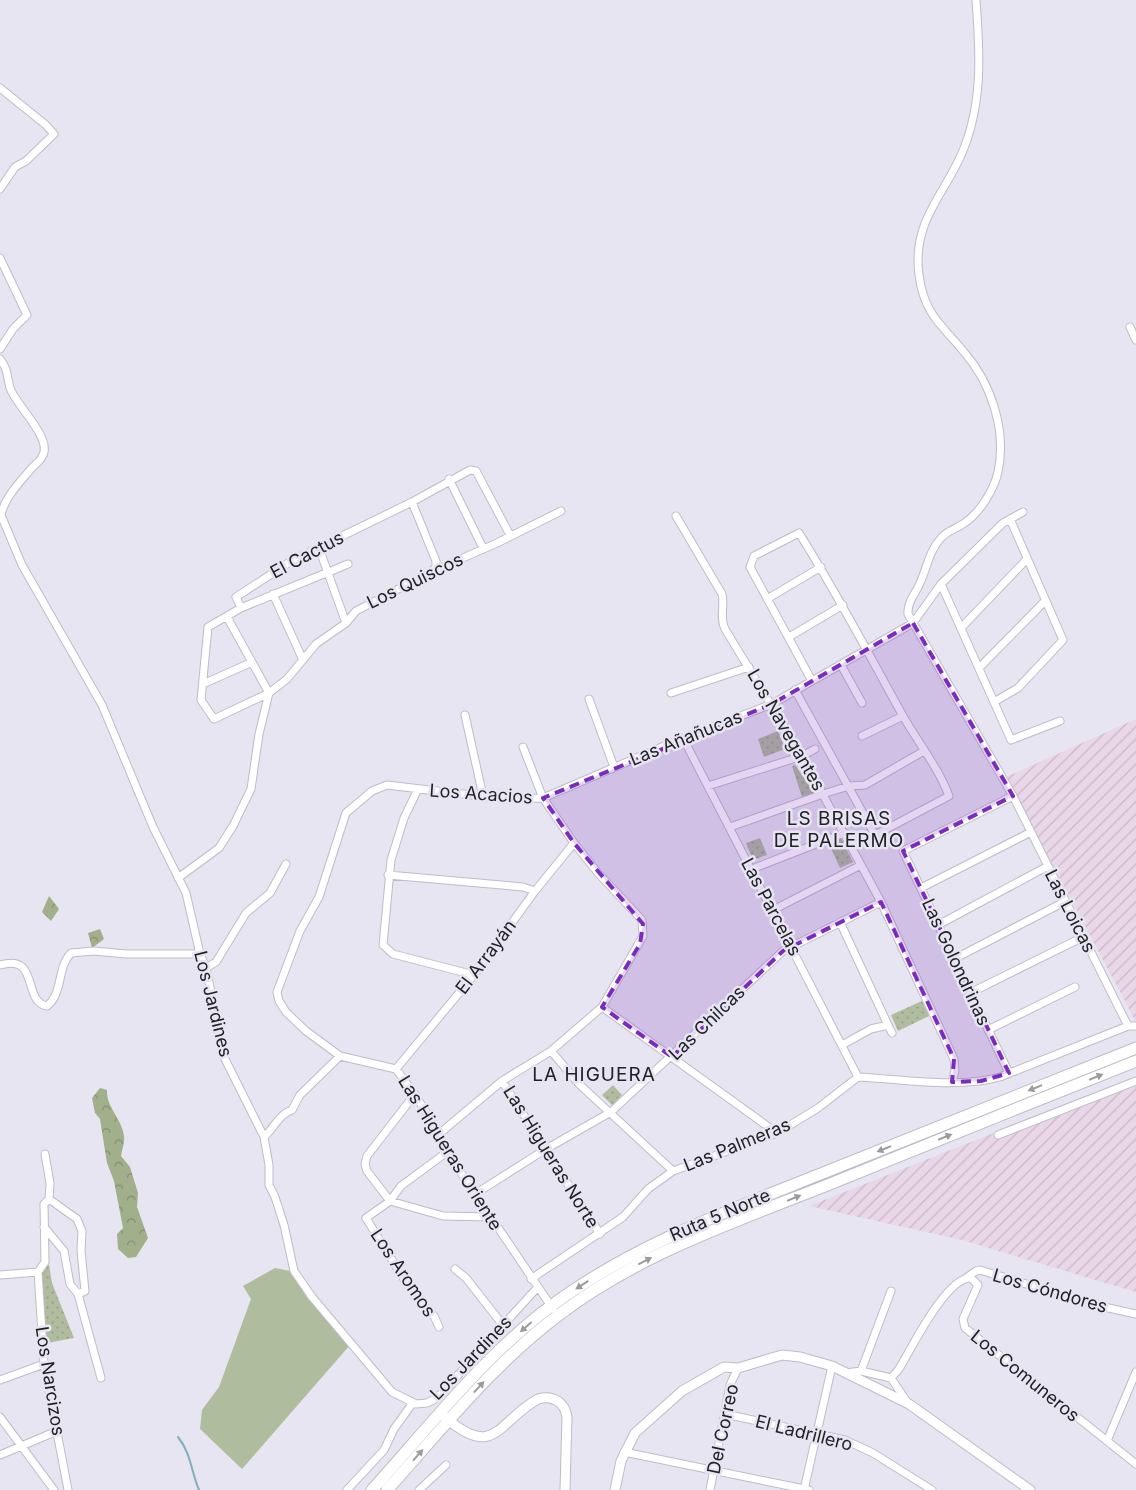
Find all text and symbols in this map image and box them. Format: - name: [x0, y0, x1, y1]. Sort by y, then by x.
- street label: El Cactus: [267, 527, 347, 583]
- street label: Los Quiscos: [363, 548, 466, 613]
- street label: Los Navegantes: [743, 665, 830, 794]
- street label: Las Añañucas: [627, 705, 745, 770]
- street label: Los Acacios: [429, 779, 533, 808]
- district label: LS BRISAS DE PALERMO: [774, 807, 904, 852]
- street label: Las Parcelas: [737, 854, 806, 959]
- street label: Las Loicas: [1041, 866, 1100, 956]
- street label: Las Golondrinas: [918, 895, 995, 1029]
- street label: El Arrayán: [451, 916, 520, 998]
- street label: Los Jardines: [190, 949, 237, 1059]
- street label: Las Chilcas: [664, 981, 749, 1064]
- district label: LA HIGUERA: [532, 1063, 656, 1086]
- street label: Las Higueras Oriente: [394, 1071, 507, 1234]
- one-way arrow: [1089, 1073, 1104, 1081]
- street label: Las Higueras Norte: [499, 1082, 604, 1232]
- one-way arrow: [1027, 1084, 1042, 1092]
- street label: Las Palmeras: [680, 1114, 793, 1176]
- one-way arrow: [938, 1133, 952, 1141]
- one-way arrow: [877, 1145, 891, 1153]
- street label: Ruta 5 Norte: [666, 1184, 773, 1245]
- one-way arrow: [787, 1194, 802, 1202]
- street label: Los Aromos: [366, 1225, 440, 1321]
- one-way arrow: [637, 1257, 652, 1265]
- street label: Los Cóndores: [990, 1264, 1110, 1317]
- one-way arrow: [576, 1280, 589, 1290]
- street label: Los Jardines: [425, 1311, 516, 1404]
- one-way arrow: [520, 1321, 533, 1332]
- street label: Los Narcizos: [31, 1325, 69, 1437]
- street label: Los Comuneros: [967, 1325, 1084, 1426]
- one-way arrow: [473, 1382, 485, 1394]
- street label: Del Correo: [703, 1382, 742, 1476]
- street label: El Ladrillero: [753, 1410, 855, 1455]
- one-way arrow: [412, 1450, 424, 1462]

